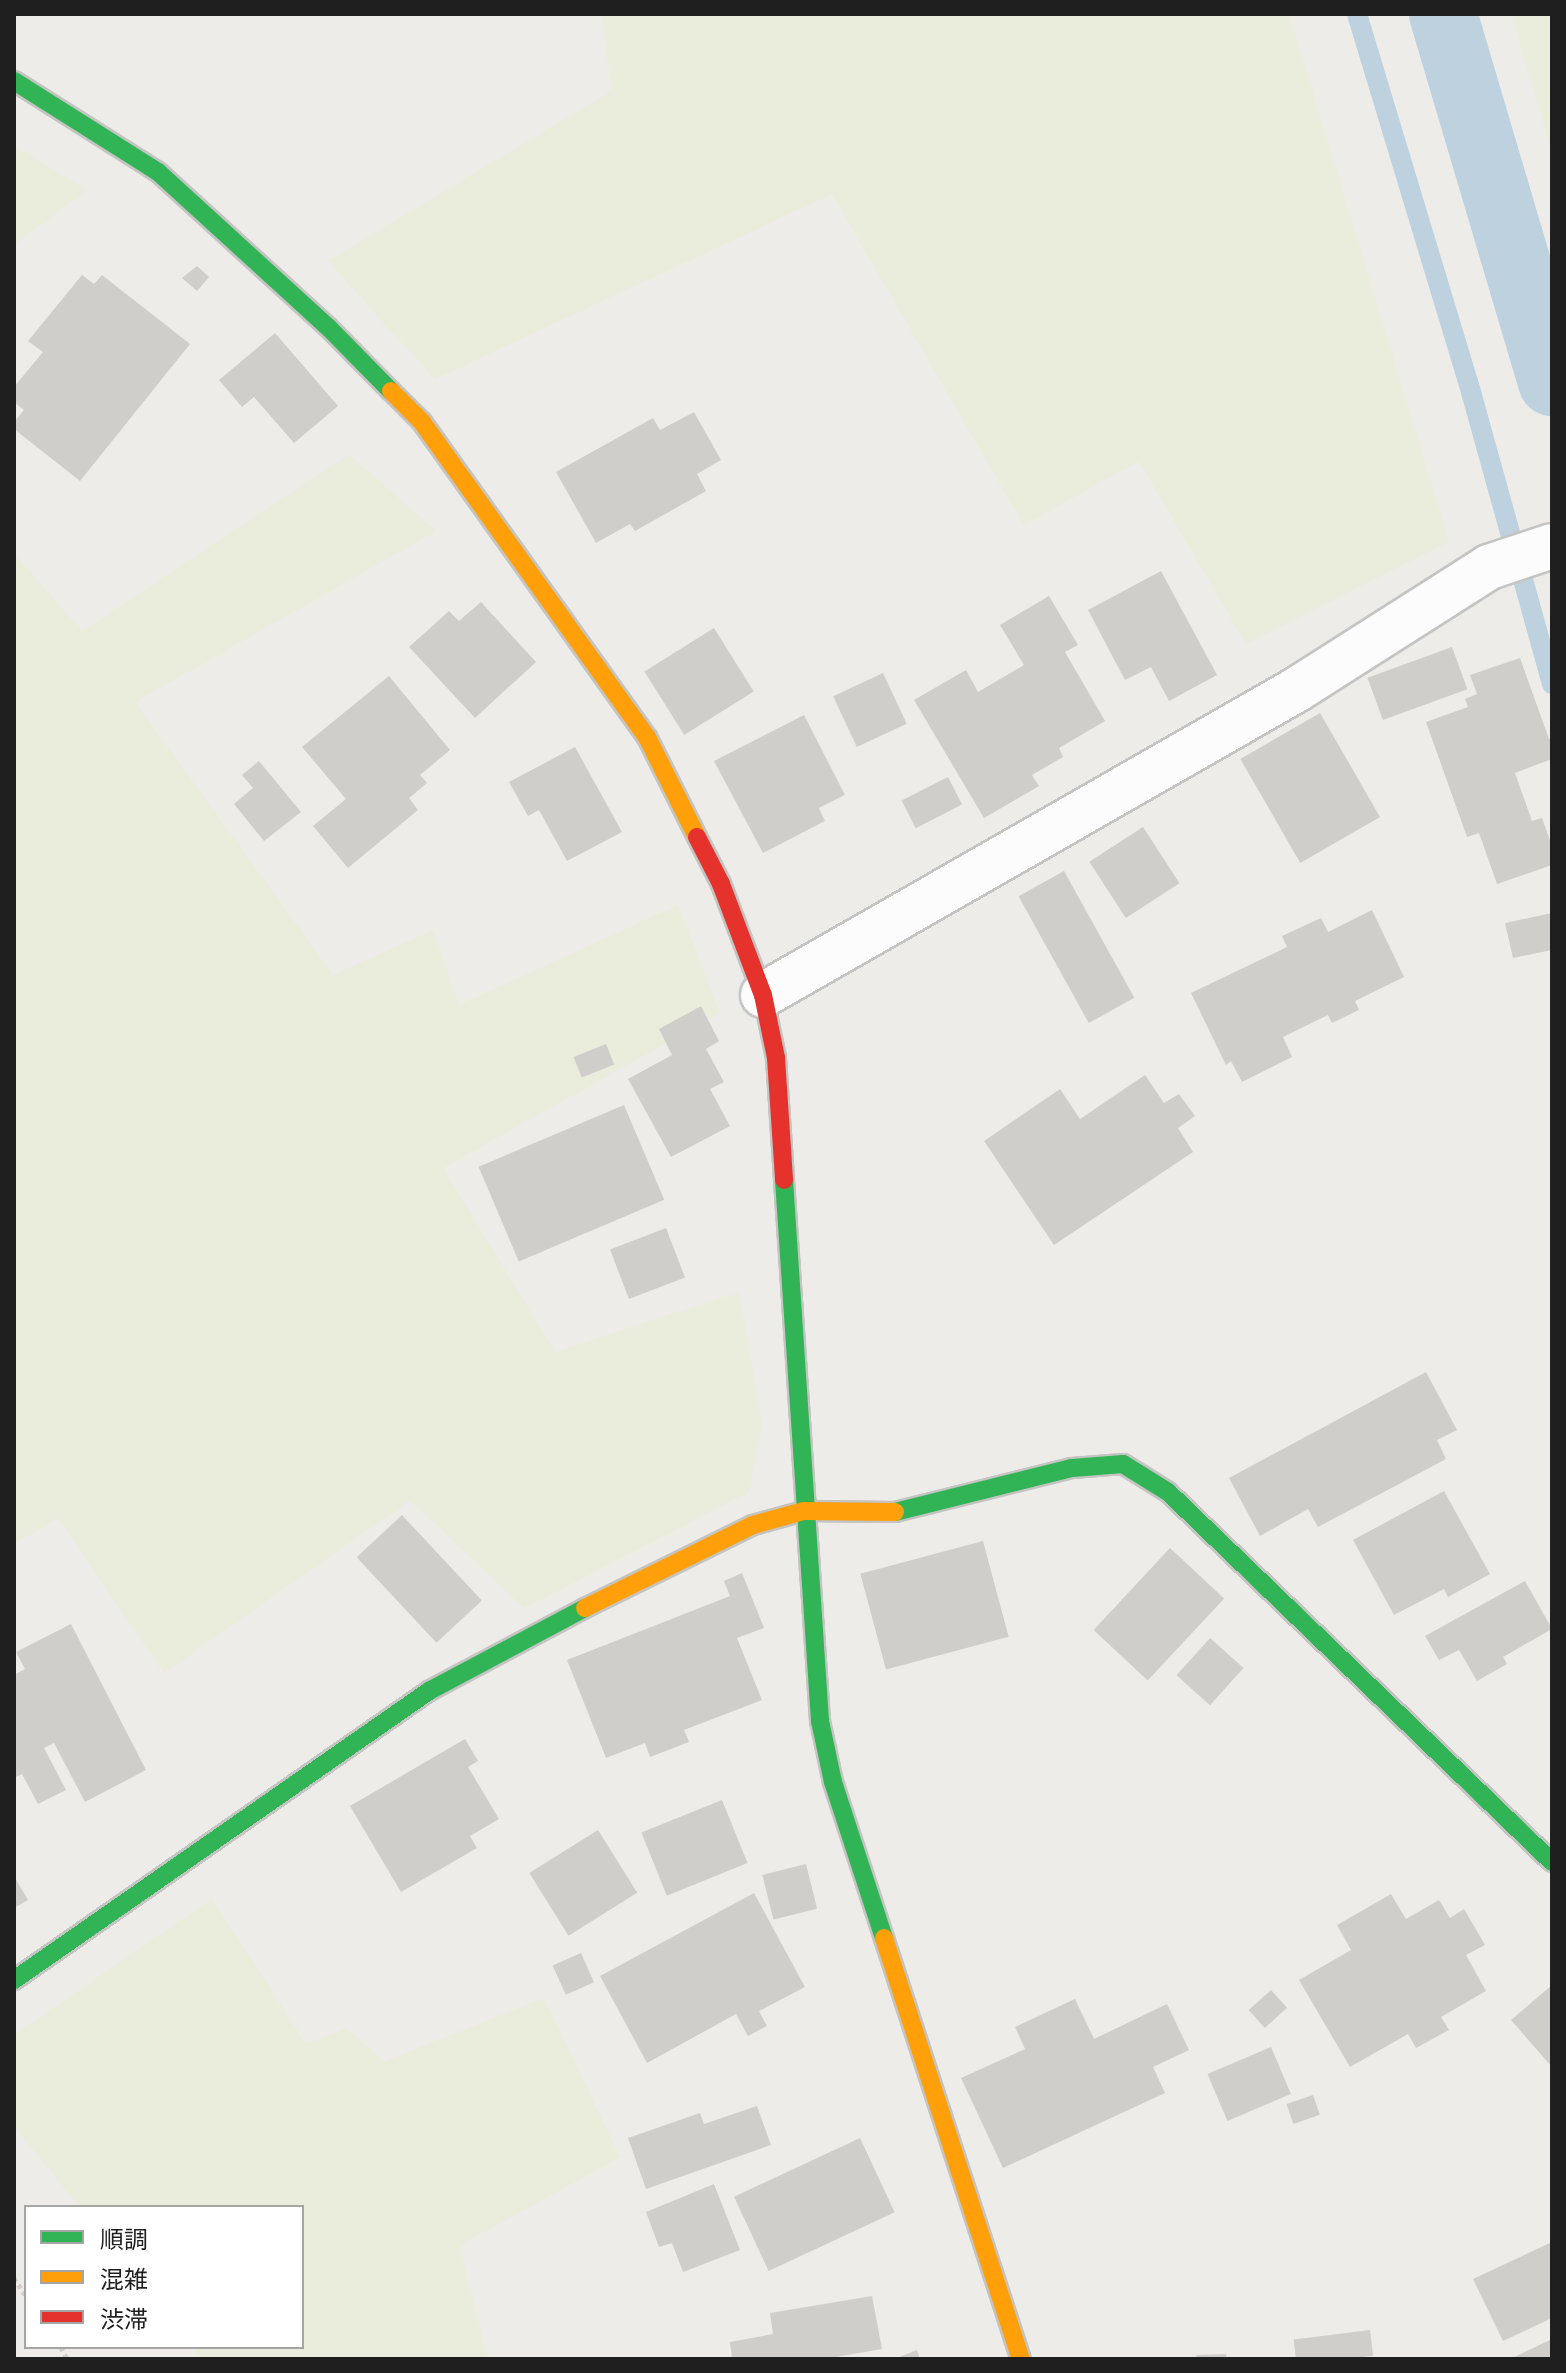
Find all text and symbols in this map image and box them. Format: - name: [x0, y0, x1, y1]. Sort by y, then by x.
- legend: [24, 2205, 304, 2349]
- text: 順調: [100, 2224, 148, 2255]
- text: 混雑: [100, 2264, 148, 2295]
- text: 渋滞: [100, 2304, 148, 2335]

